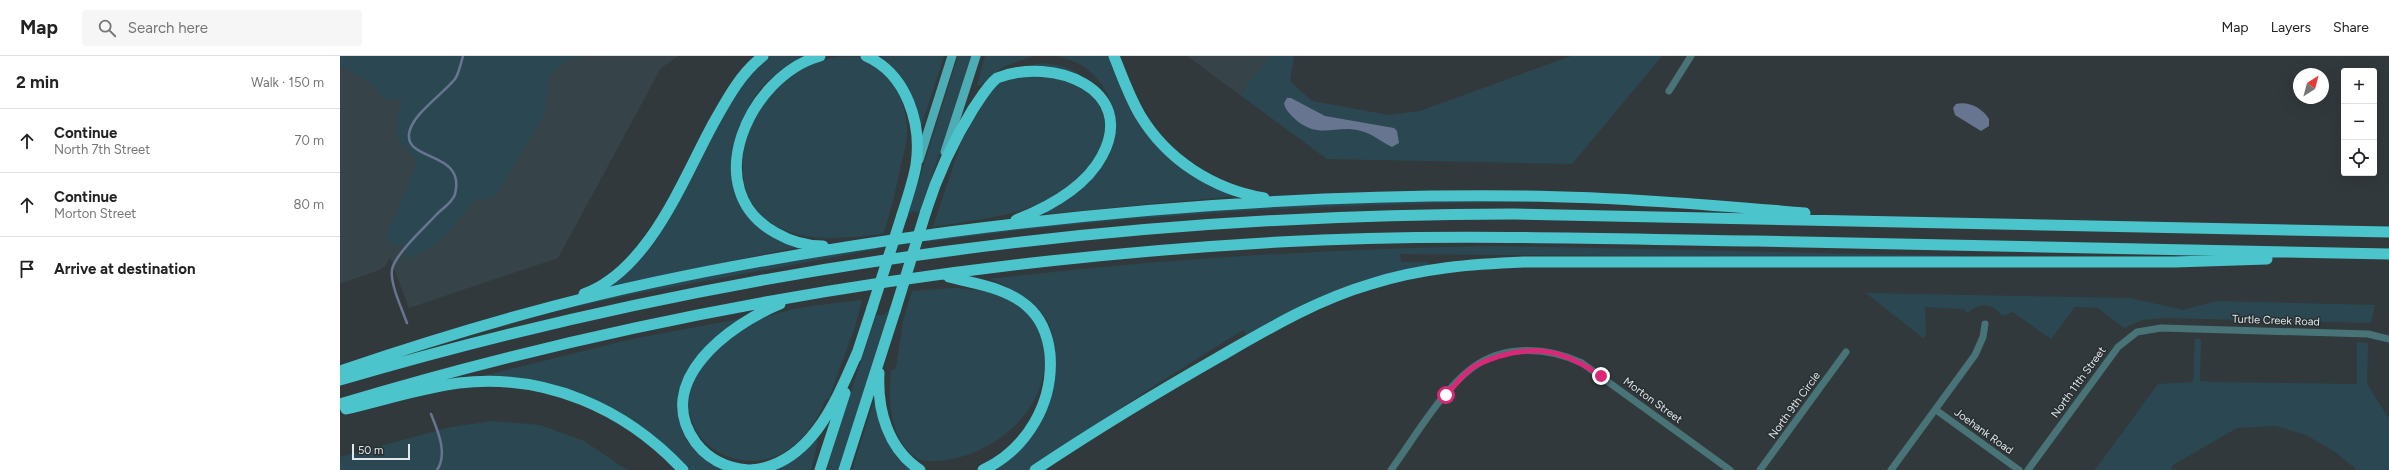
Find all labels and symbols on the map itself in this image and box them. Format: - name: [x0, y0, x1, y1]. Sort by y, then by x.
- north arrow: [2293, 68, 2329, 104]
- street label: Turtle Creek Road: [2232, 312, 2320, 329]
- street label: North 11th Street: [2048, 344, 2109, 420]
- route end: [1592, 367, 1610, 385]
- street label: North 9th Circle: [1766, 369, 1823, 441]
- street label: Morton Street: [1621, 375, 1685, 426]
- route start: [1437, 386, 1455, 404]
- street label: Joehank Road: [1952, 406, 2016, 457]
- scale bar: [352, 442, 410, 461]

